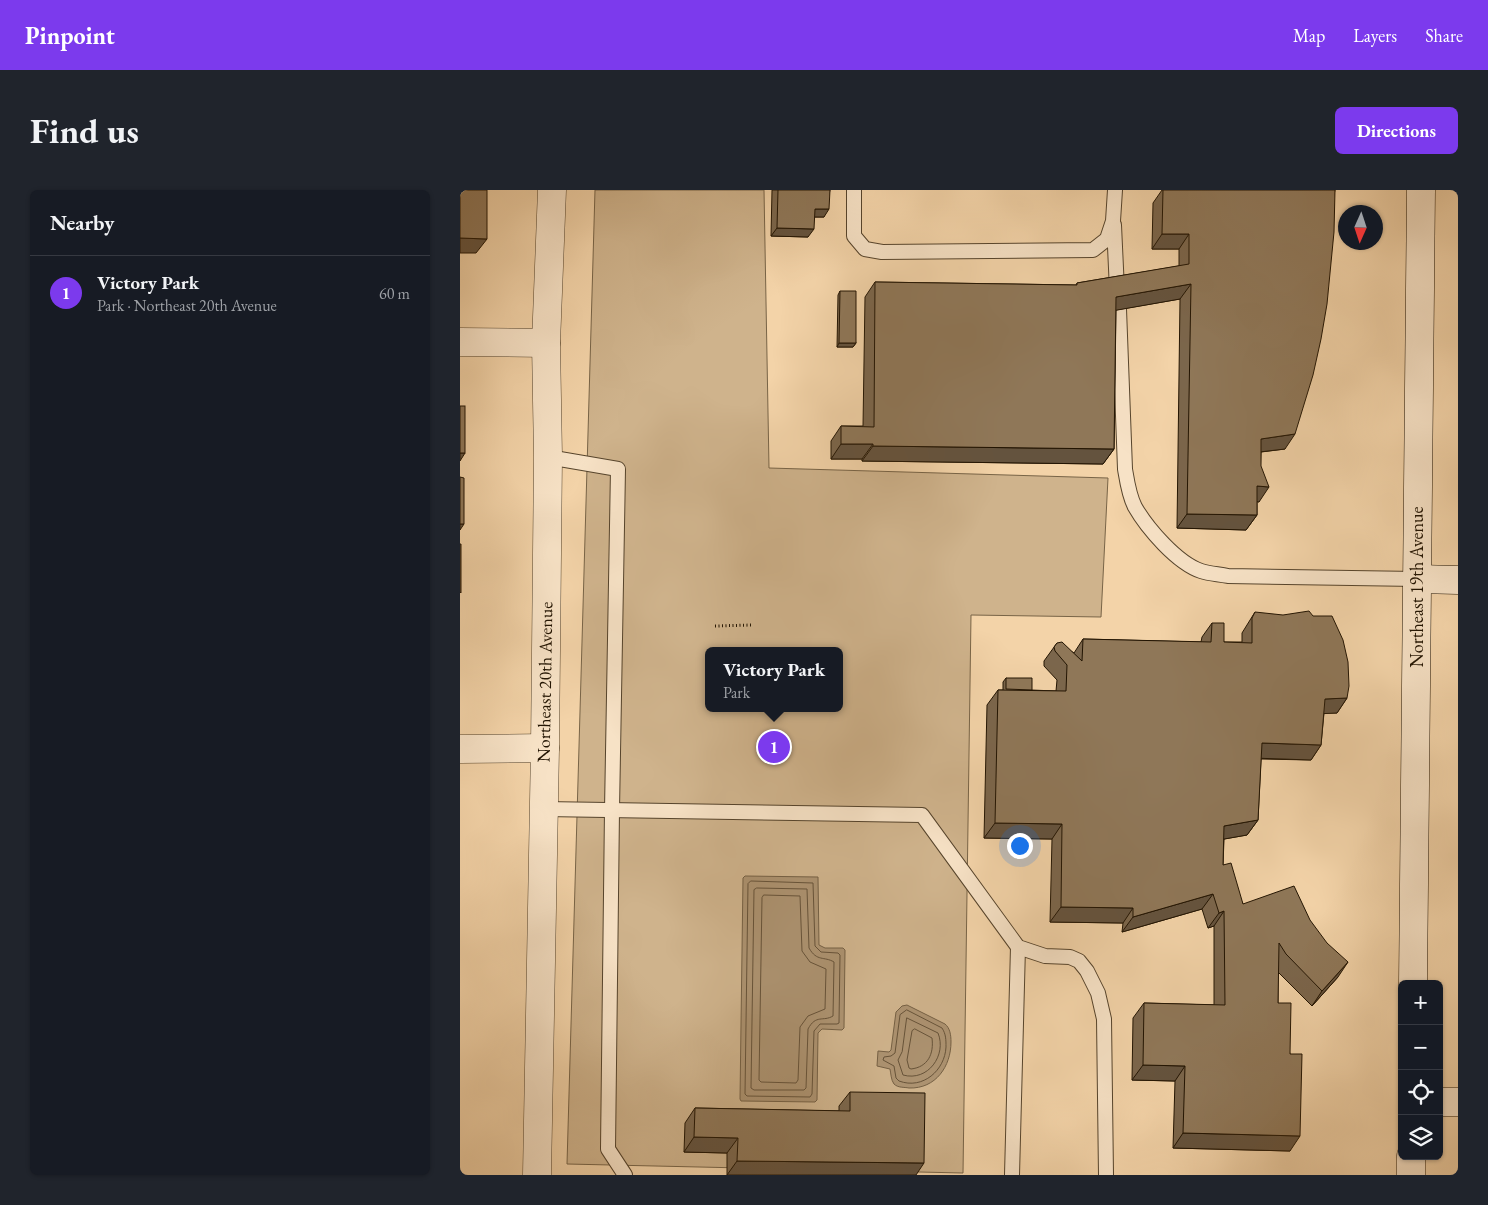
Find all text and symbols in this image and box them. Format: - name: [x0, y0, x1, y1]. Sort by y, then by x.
- text: Pinpoint: [25, 20, 115, 51]
- text: Map: [1293, 24, 1325, 47]
- text: Layers: [1353, 24, 1397, 47]
- text: Share: [1425, 24, 1463, 47]
- button: Directions: [1335, 107, 1458, 154]
- text: Find us: [30, 108, 139, 153]
- north arrow: [1338, 205, 1383, 250]
- text: Nearby: [50, 209, 114, 236]
- text: Victory Park: [97, 270, 199, 295]
- text: 1: [62, 283, 70, 304]
- text: 60 m: [379, 283, 410, 304]
- text: Park · Northeast 20th Avenue: [97, 295, 277, 316]
- street label: Northeast 19th Avenue: [1405, 507, 1428, 667]
- street label: Northeast 20th Avenue: [532, 601, 557, 763]
- popup: [705, 647, 843, 712]
- text: Victory Park: [723, 657, 825, 682]
- text: Park: [723, 682, 750, 703]
- pin: 1: [758, 728, 790, 766]
- your location: [1007, 833, 1033, 859]
- map controls: [1398, 980, 1443, 1160]
- button: +: [1398, 980, 1443, 1025]
- button: −: [1398, 1025, 1443, 1070]
- button: locate: [1398, 1070, 1443, 1115]
- button: layers: [1398, 1115, 1443, 1160]

